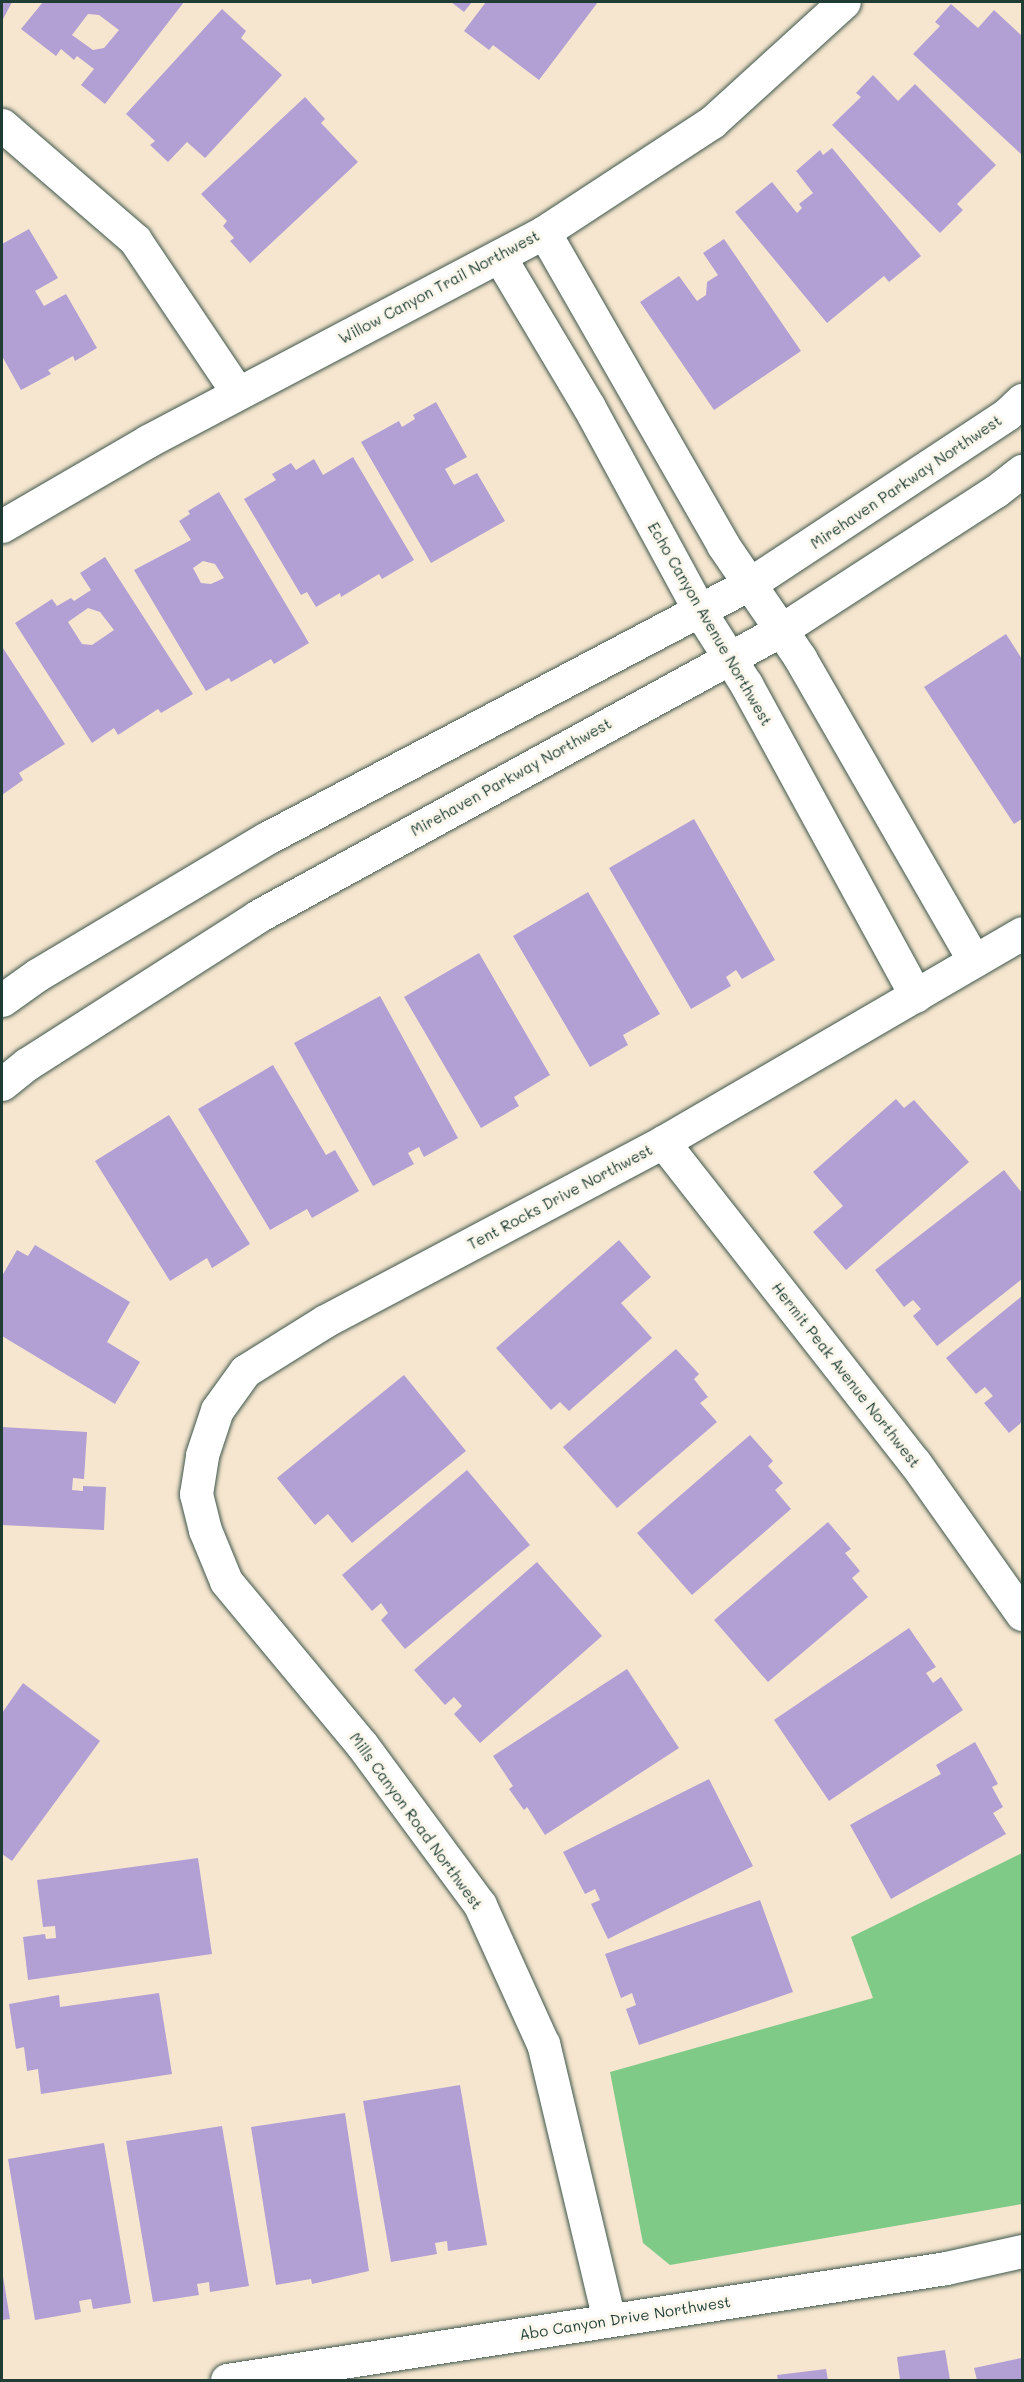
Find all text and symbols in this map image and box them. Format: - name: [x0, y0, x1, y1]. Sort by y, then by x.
- street label: Willow Canyon Trail Northwest: [336, 226, 542, 348]
- street label: Mirehaven Parkway Northwest: [807, 411, 1005, 553]
- street label: Echo Canyon Avenue Northwest: [644, 519, 776, 729]
- street label: Mirehaven Parkway Northwest: [408, 714, 614, 840]
- street label: Tent Rocks Drive Northwest: [465, 1141, 655, 1253]
- street label: Hermit Peak Avenue Northwest: [768, 1279, 924, 1471]
- street label: Mills Canyon Road Northwest: [346, 1729, 486, 1913]
- street label: Abo Canyon Drive Northwest: [518, 2292, 732, 2344]

